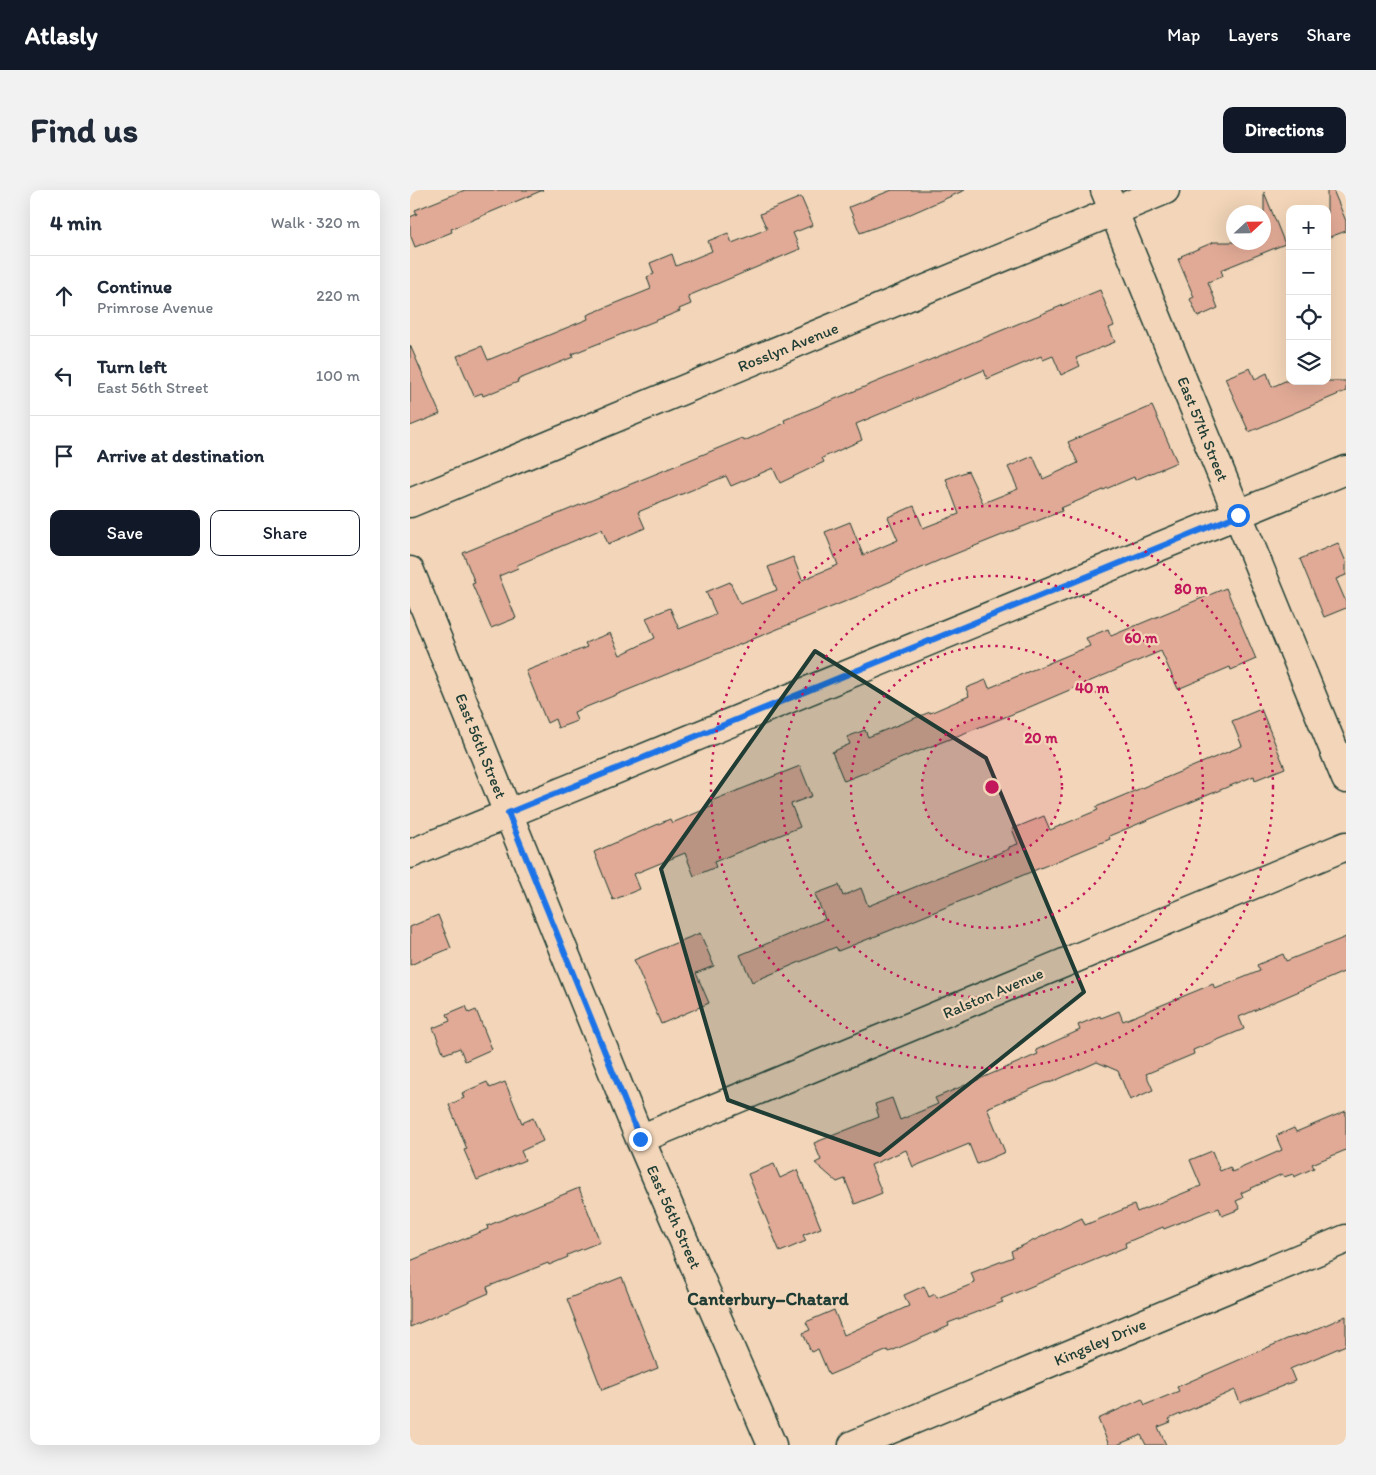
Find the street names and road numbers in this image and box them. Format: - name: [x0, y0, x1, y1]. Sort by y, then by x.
- street label: Rosslyn Avenue: [735, 318, 841, 376]
- street label: East 57th Street: [1173, 374, 1233, 484]
- street label: East 56th Street: [451, 691, 511, 801]
- street label: Ralston Avenue: [940, 963, 1046, 1023]
- street label: East 56th Street: [643, 1162, 705, 1272]
- street label: Kingsley Drive: [1051, 1314, 1149, 1370]

